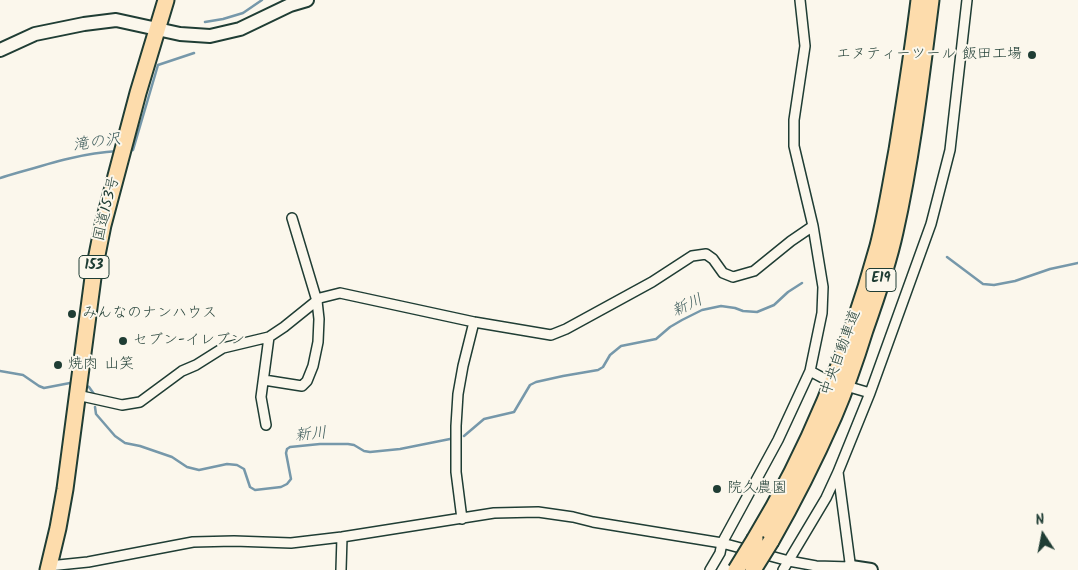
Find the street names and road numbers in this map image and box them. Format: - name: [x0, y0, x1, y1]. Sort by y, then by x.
- street label: 国道153号: [91, 175, 125, 243]
- road number: 153: [79, 256, 109, 278]
- road number: E19: [866, 268, 896, 292]
- street label: 中央自動車道: [818, 308, 866, 398]

